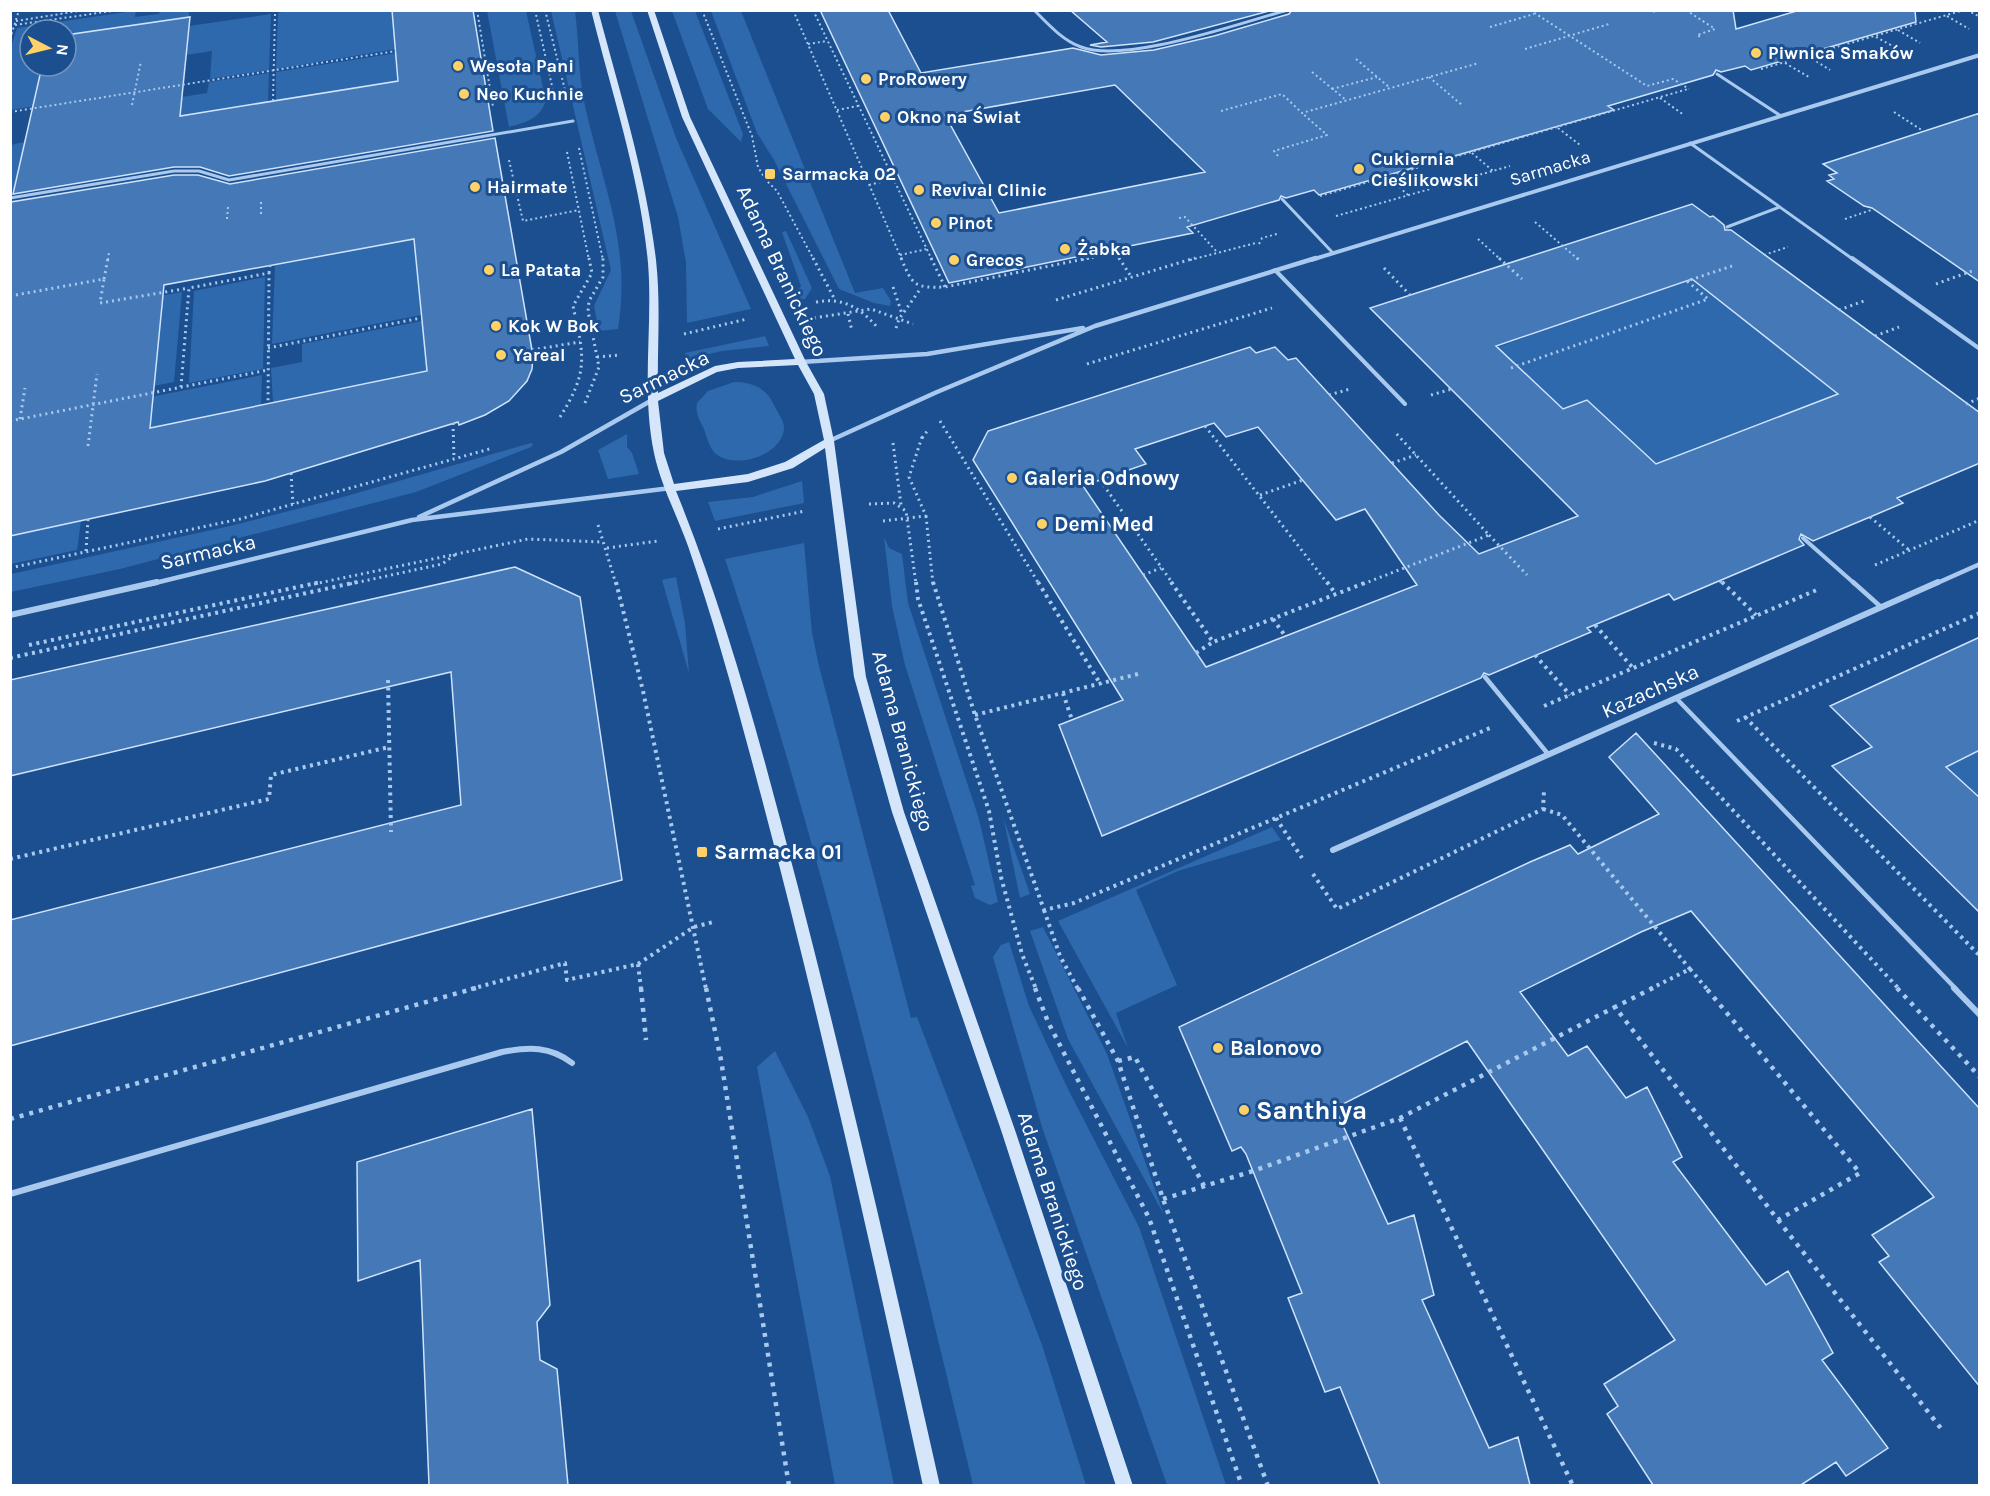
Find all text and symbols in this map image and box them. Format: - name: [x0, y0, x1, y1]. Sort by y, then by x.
- north arrow: [18, 18, 78, 78]
- place label: Piwnica Smaków: [1768, 42, 1914, 64]
- text: N: [52, 43, 73, 57]
- marker: Piwnica Smaków: [1749, 46, 1763, 60]
- place label: Wesoła Pani: [470, 55, 574, 77]
- marker: Wesoła Pani: [451, 59, 465, 73]
- place label: ProRowery: [878, 68, 967, 90]
- marker: ProRowery: [859, 72, 873, 86]
- place label: Neo Kuchnie: [476, 83, 584, 105]
- marker: Neo Kuchnie: [457, 87, 471, 101]
- place label: Okno na Świat: [897, 105, 1021, 128]
- marker: Okno na Świat: [878, 110, 892, 124]
- street label: Sarmacka: [1507, 145, 1593, 191]
- place label: Cukiernia Cieślikowski: [1371, 148, 1479, 191]
- marker: Cukiernia Cieślikowski: [1352, 162, 1366, 176]
- place label: Sarmacka 02: [782, 163, 896, 185]
- marker: Sarmacka 02: [763, 167, 777, 181]
- place label: Hairmate: [487, 176, 567, 198]
- place label: Revival Clinic: [931, 179, 1047, 201]
- marker: Hairmate: [468, 180, 482, 194]
- street label: Adama Branickiego: [732, 181, 832, 361]
- marker: Revival Clinic: [912, 183, 926, 197]
- place label: Pinot: [948, 212, 993, 234]
- marker: Pinot: [929, 216, 943, 230]
- place label: Żabka: [1077, 238, 1131, 260]
- marker: Żabka: [1058, 242, 1072, 256]
- place label: Grecos: [966, 249, 1024, 271]
- marker: Grecos: [947, 253, 961, 267]
- place label: La Patata: [501, 259, 581, 281]
- marker: La Patata: [482, 263, 496, 277]
- place label: Kok W Bok: [508, 315, 600, 337]
- marker: Kok W Bok: [489, 319, 503, 333]
- place label: Yareal: [513, 344, 565, 366]
- street label: Sarmacka: [615, 345, 713, 409]
- marker: Yareal: [494, 348, 508, 362]
- place label: Galeria Odnowy: [1024, 466, 1180, 490]
- marker: Galeria Odnowy: [1005, 471, 1019, 485]
- place label: Demi Med: [1054, 512, 1154, 536]
- marker: Demi Med: [1035, 517, 1049, 531]
- street label: Sarmacka: [158, 529, 258, 575]
- street label: Adama Branickiego: [867, 648, 939, 834]
- street label: Kazachska: [1598, 659, 1702, 723]
- place label: Sarmacka 01: [714, 840, 842, 864]
- marker: Sarmacka 01: [695, 845, 709, 859]
- place label: Balonovo: [1230, 1036, 1322, 1060]
- marker: Balonovo: [1211, 1041, 1225, 1055]
- place label: Santhiya: [1256, 1095, 1367, 1126]
- marker: Santhiya: [1237, 1103, 1251, 1117]
- street label: Adama Branickiego: [1013, 1109, 1093, 1293]

